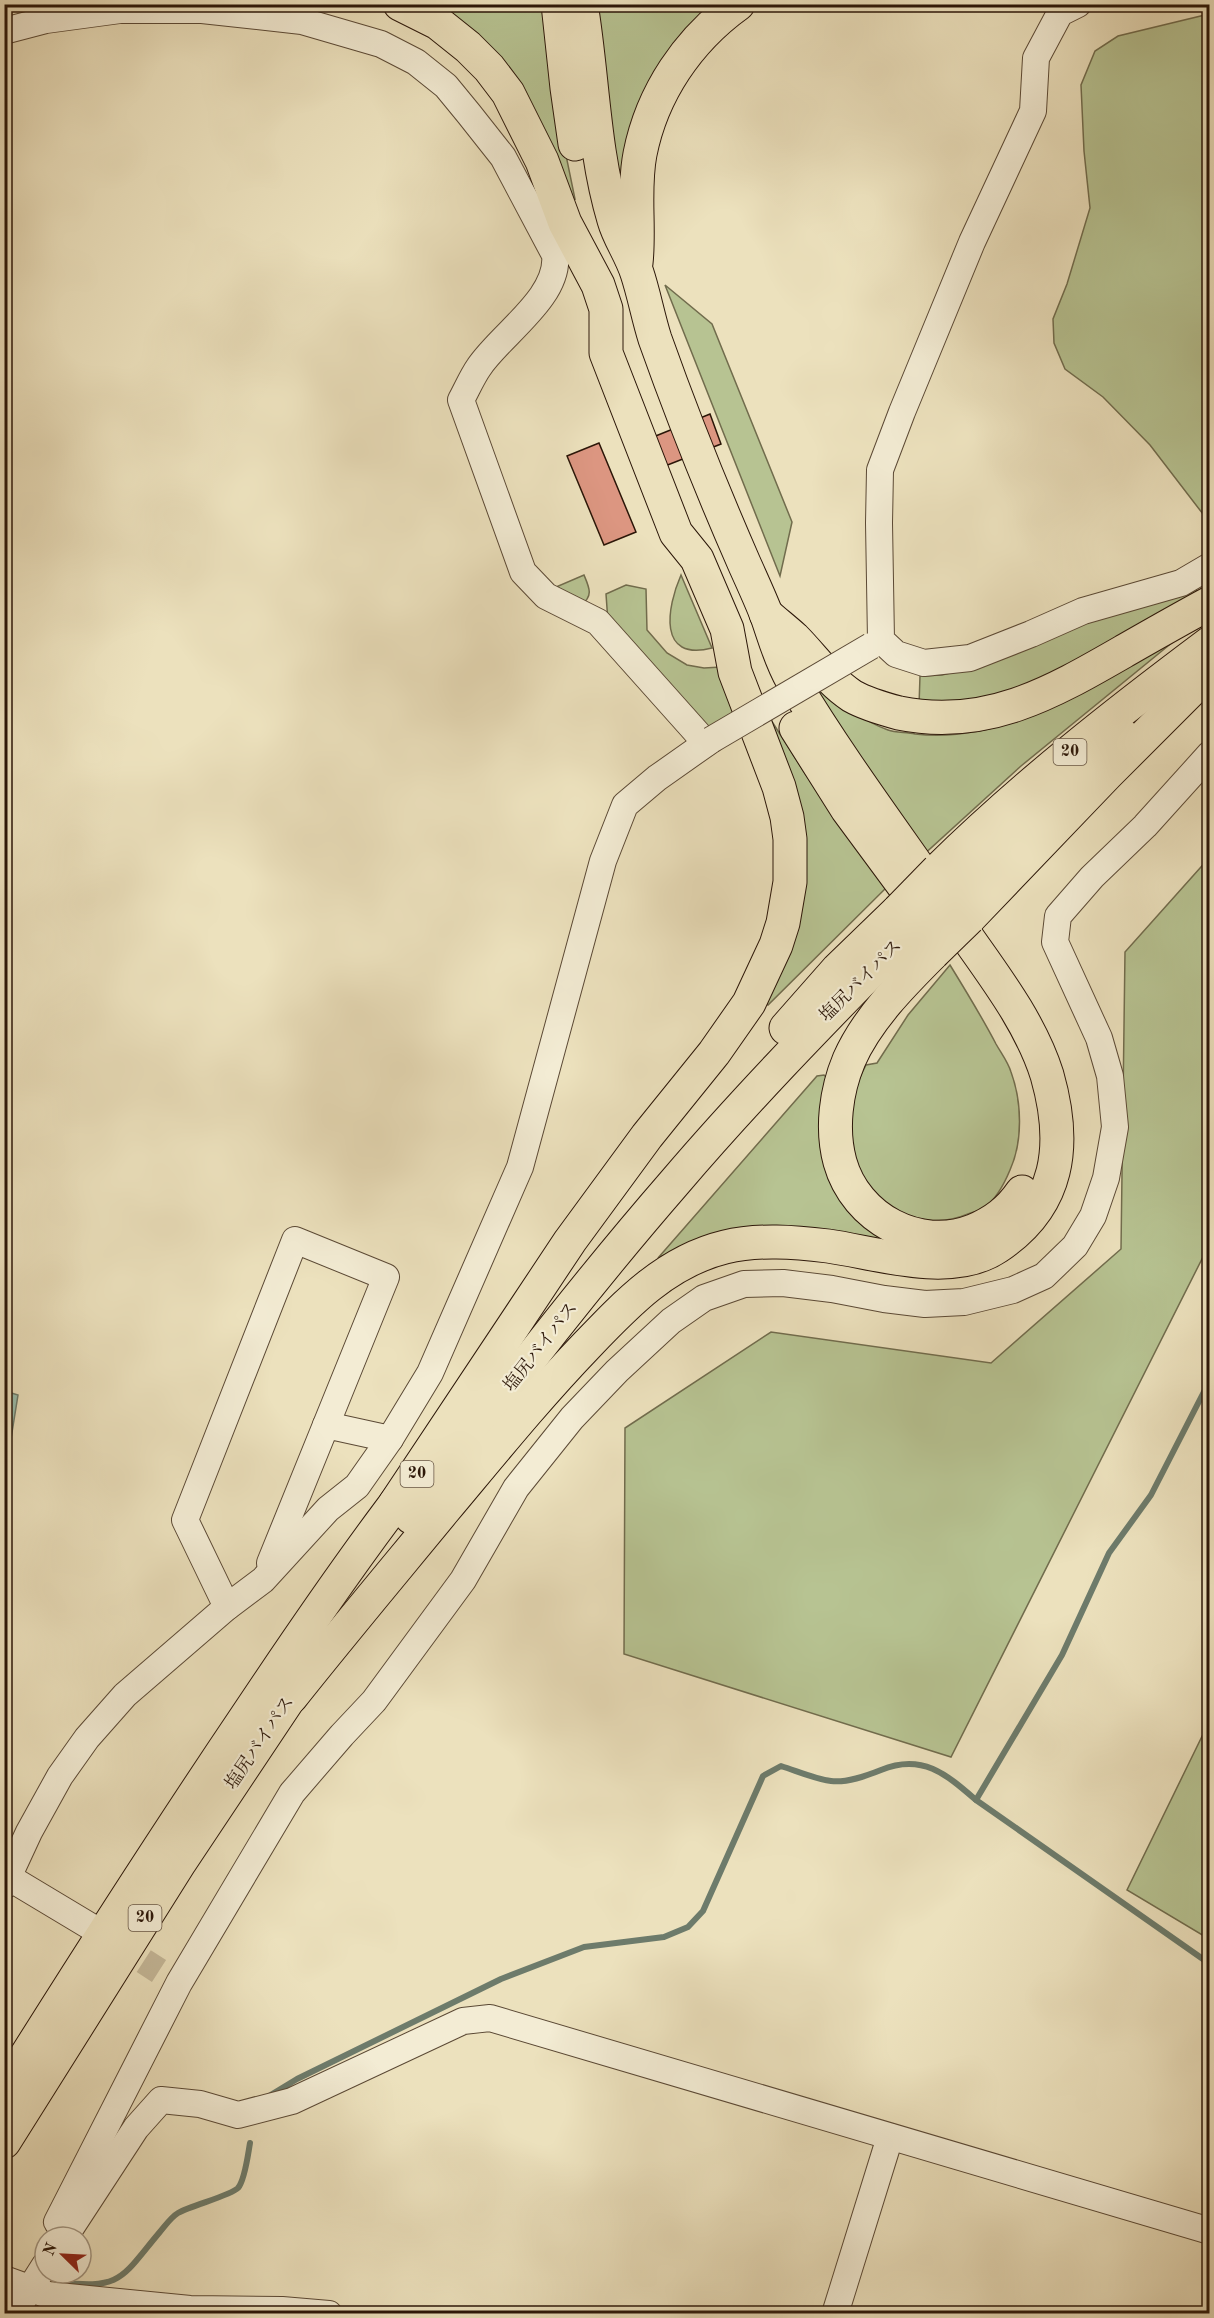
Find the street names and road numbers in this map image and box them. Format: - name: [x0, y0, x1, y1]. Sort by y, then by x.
- road number: 20: [1054, 739, 1086, 765]
- street label: 塩尻バイパス: [815, 935, 905, 1025]
- street label: 塩尻バイパス: [499, 1298, 581, 1395]
- road number: 20: [400, 1461, 434, 1487]
- street label: 塩尻バイパス: [221, 1692, 298, 1793]
- road number: 20: [128, 1905, 162, 1931]

